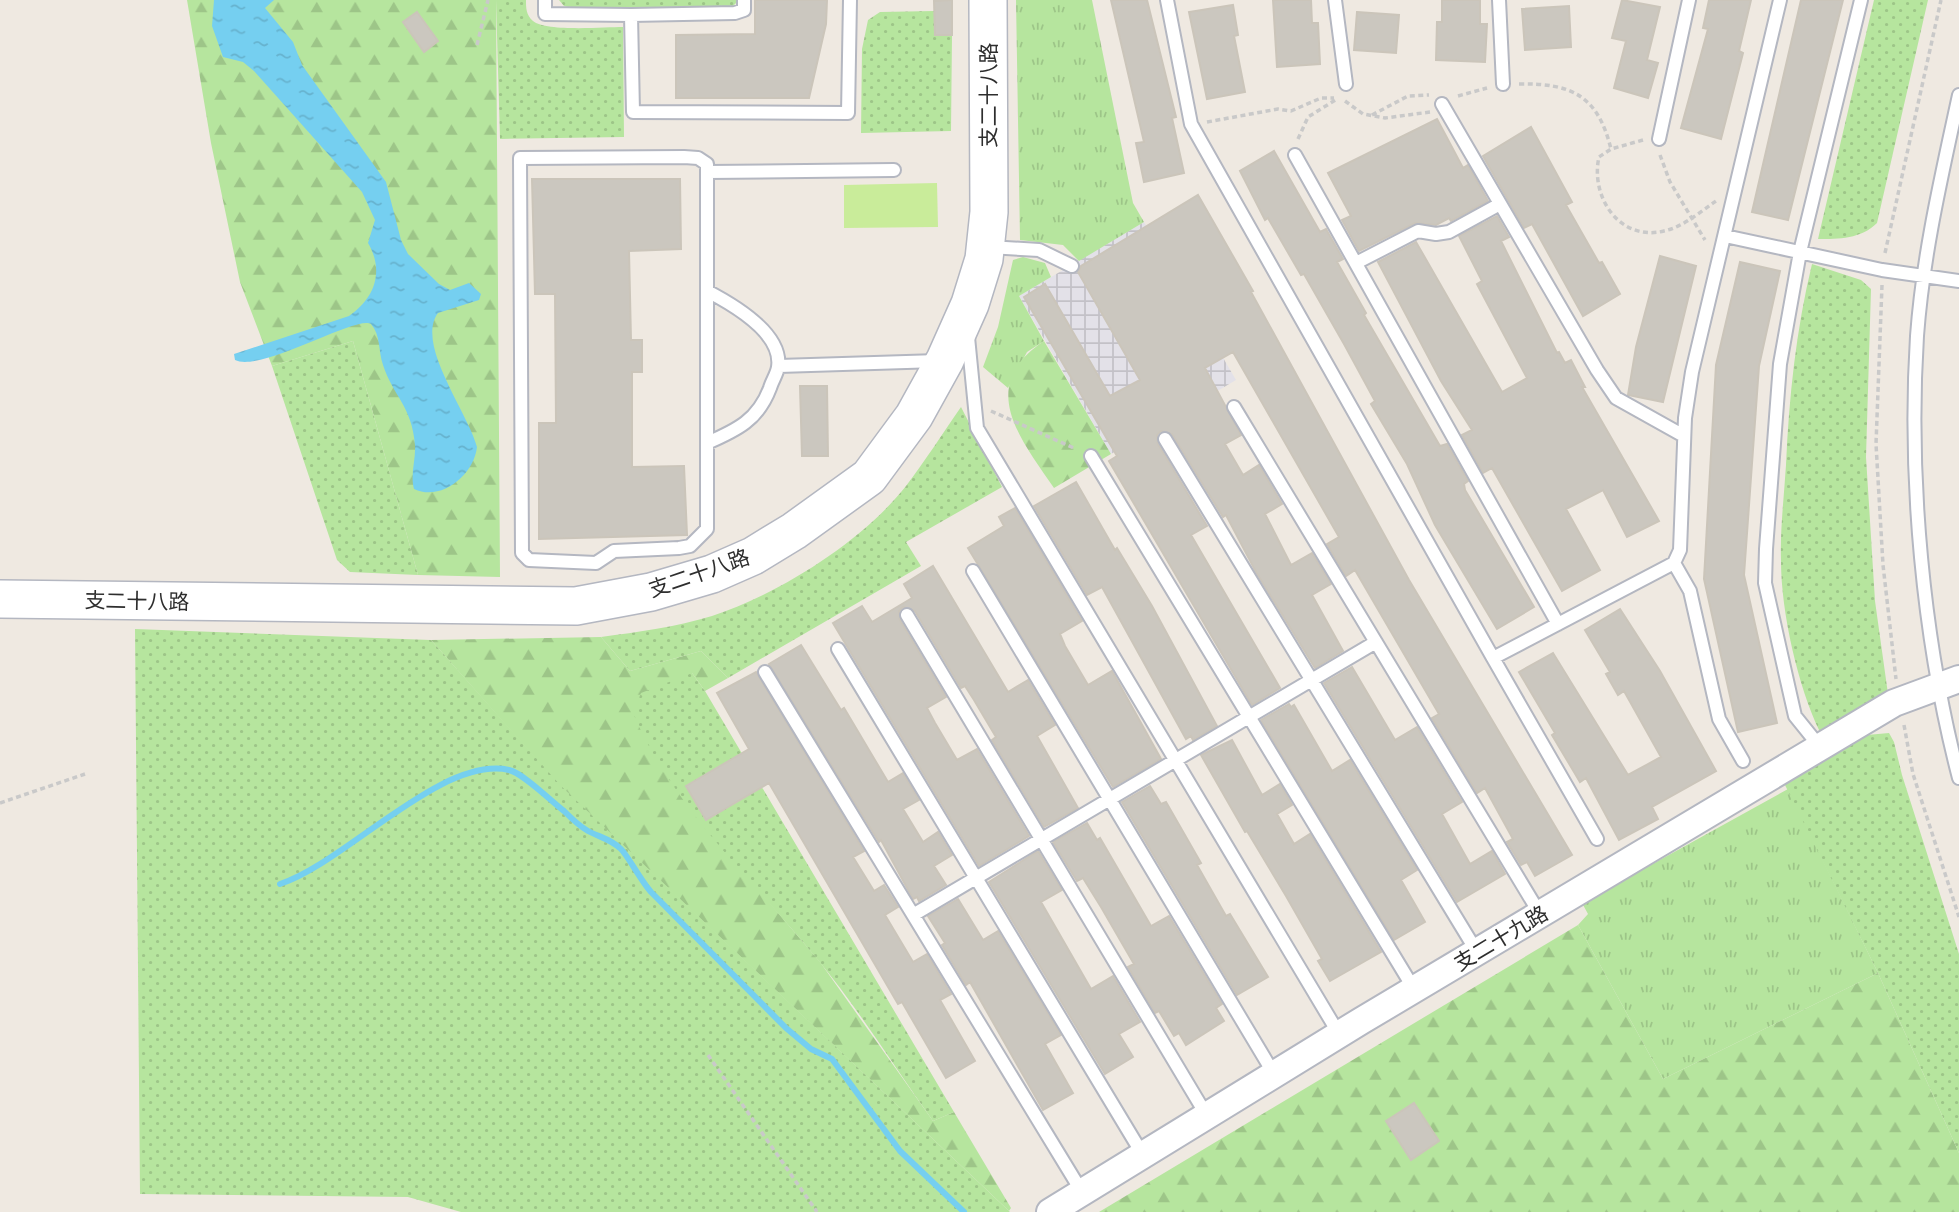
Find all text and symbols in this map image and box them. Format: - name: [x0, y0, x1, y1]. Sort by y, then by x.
- street label: 支二十八路: [976, 43, 1001, 148]
- street label: 支二十八路: [645, 544, 753, 602]
- street label: 支二十八路: [84, 588, 190, 614]
- street label: 支二十九路: [1450, 900, 1552, 976]

